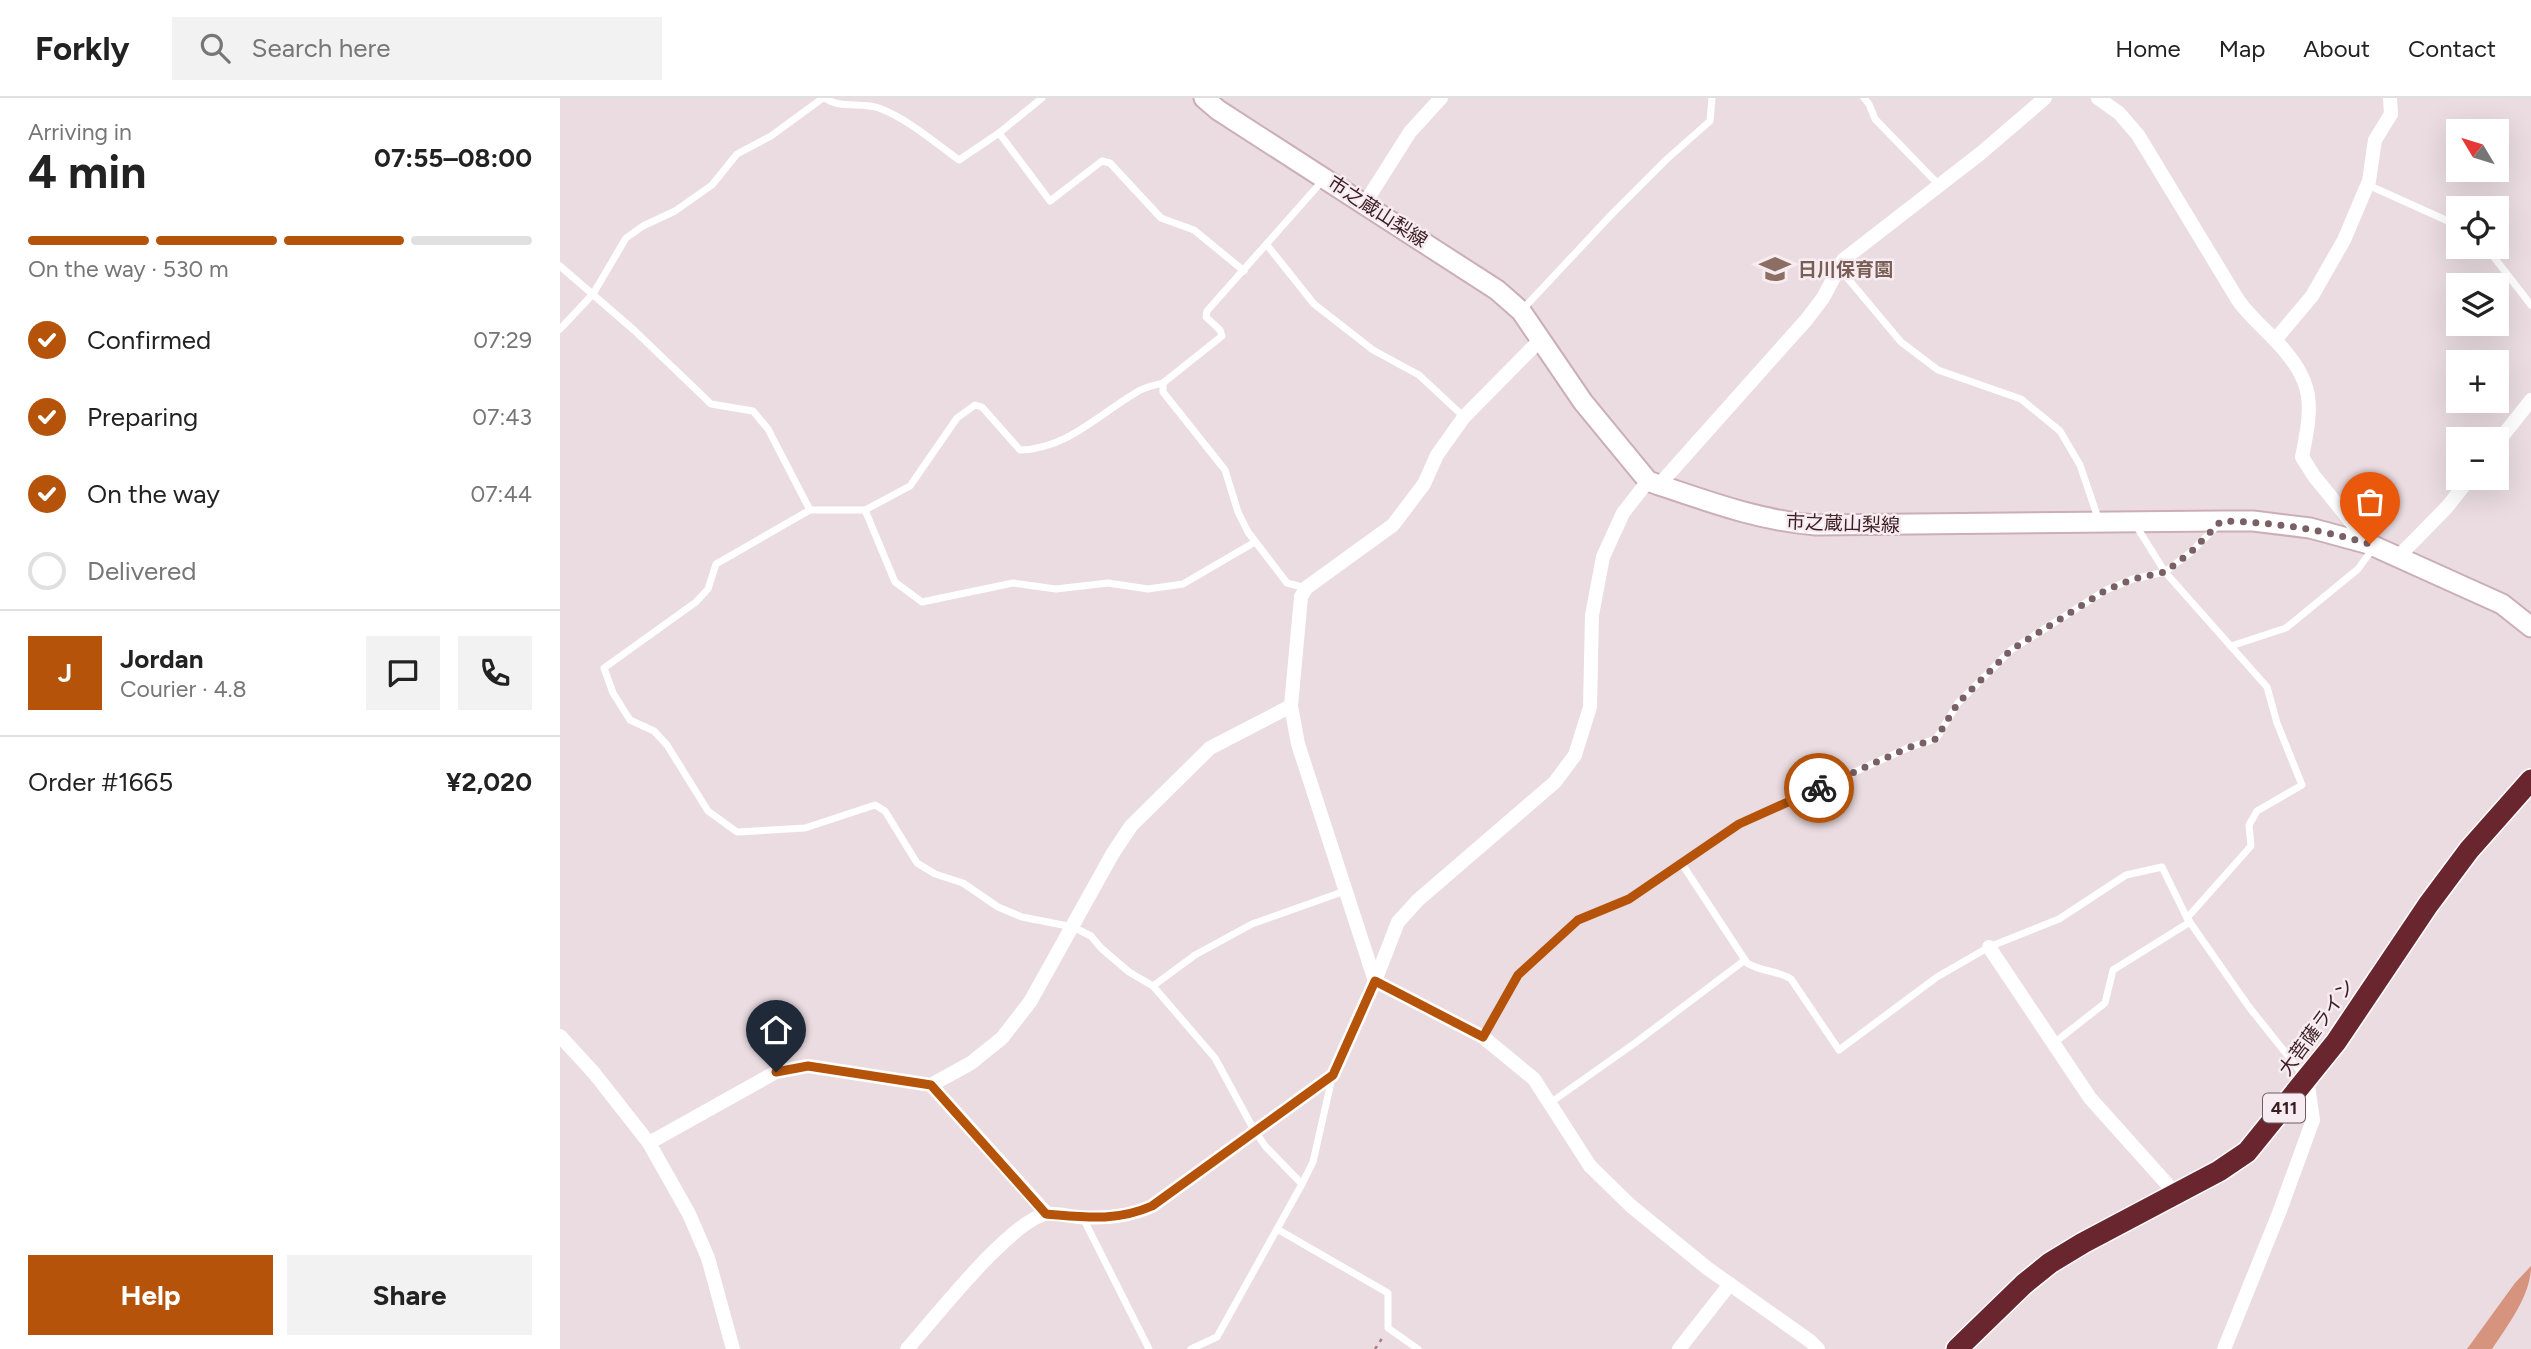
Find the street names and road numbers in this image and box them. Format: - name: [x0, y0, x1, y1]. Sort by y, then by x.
- street label: 市之蔵山梨線: [1324, 171, 1432, 252]
- street label: 市之蔵山梨線: [1786, 510, 1900, 537]
- street label: 大菩薩ライン: [2274, 974, 2359, 1080]
- road number: 411: [2263, 1093, 2305, 1122]

